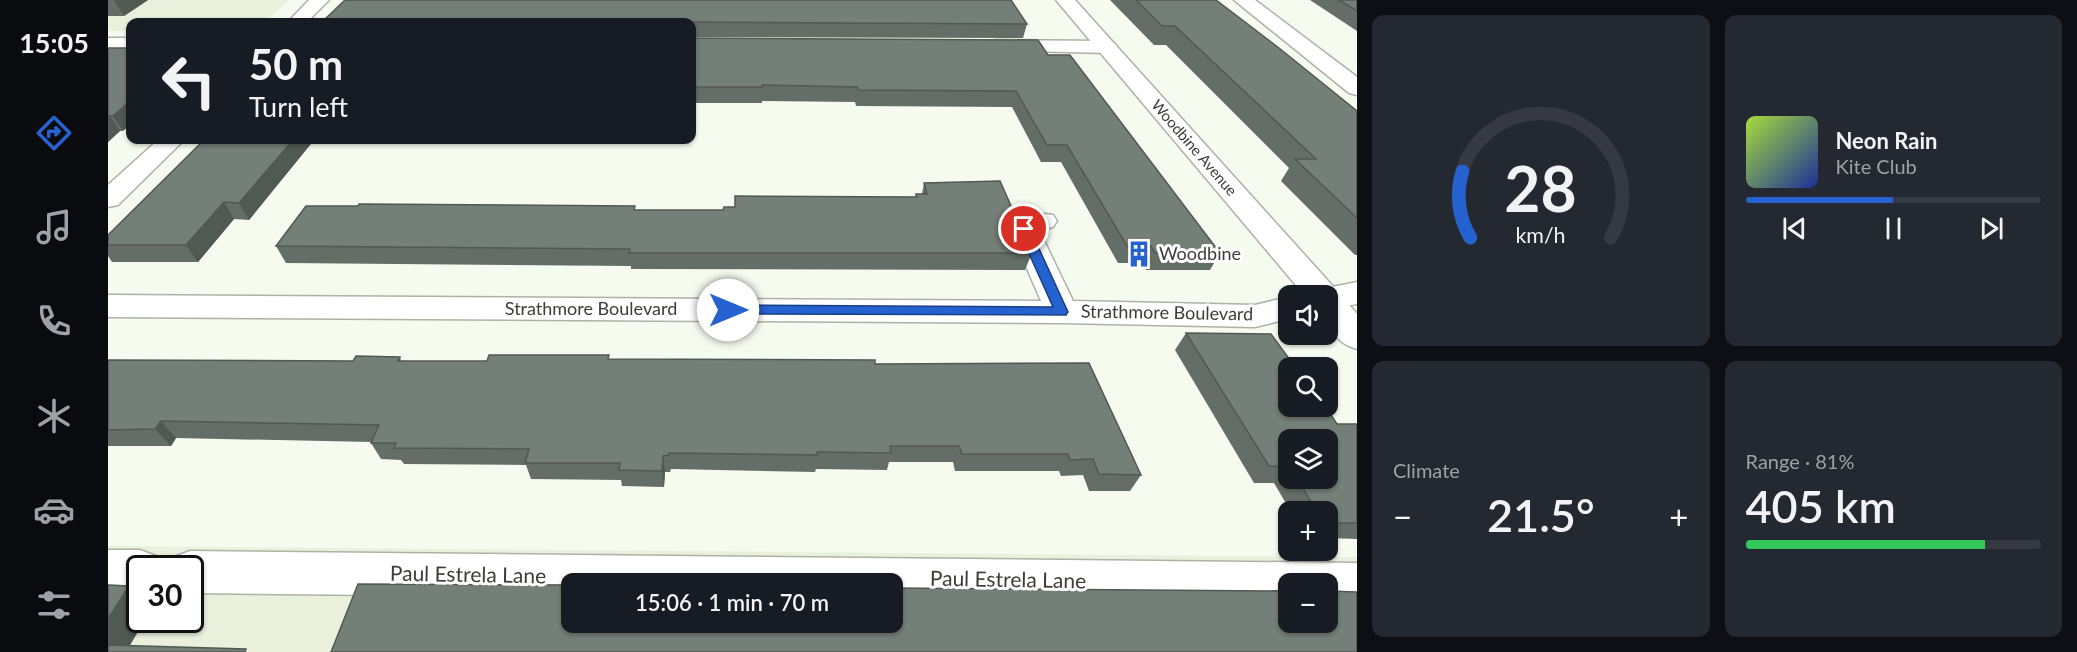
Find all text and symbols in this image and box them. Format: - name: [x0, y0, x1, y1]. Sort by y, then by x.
- text: 15:05: [19, 26, 89, 59]
- text: 50 m: [249, 39, 343, 89]
- icon: left: [150, 42, 228, 120]
- text: Turn left: [249, 90, 348, 123]
- street label: Woodbine Avenue: [1148, 96, 1241, 199]
- icon: directions: [33, 112, 75, 154]
- text: Neon Rain: [1836, 127, 1937, 154]
- text: 28: [1505, 150, 1577, 225]
- text: Kite Club: [1836, 154, 1917, 178]
- pin: [998, 203, 1049, 254]
- icon: music: [33, 206, 75, 248]
- icon: arrive: [1007, 212, 1040, 245]
- icon: previous: [1778, 212, 1811, 245]
- icon: pause: [1877, 212, 1910, 245]
- icon: next: [1975, 212, 2008, 245]
- text: km/h: [1516, 222, 1566, 248]
- building icon: Woodbine: [1124, 239, 1154, 269]
- place label: Woodbine: [1159, 242, 1241, 264]
- position arrow: [696, 278, 760, 342]
- map controls: [1278, 285, 1338, 633]
- button: sound: [1278, 285, 1338, 345]
- street label: Strathmore Boulevard: [505, 297, 677, 319]
- street label: Strathmore Boulevard: [1081, 299, 1253, 325]
- icon: phone: [33, 300, 75, 342]
- button: search: [1278, 357, 1338, 417]
- icon: climate: [33, 395, 75, 437]
- button: layers: [1278, 429, 1338, 489]
- text: Range · 81%: [1746, 449, 1854, 473]
- text: Climate: [1393, 458, 1460, 482]
- text: 405 km: [1746, 479, 1896, 533]
- text: 21.5°: [1487, 488, 1595, 542]
- icon: car: [33, 489, 75, 531]
- text: −: [1393, 496, 1412, 536]
- text: +: [1669, 496, 1689, 536]
- button: +: [1278, 501, 1338, 561]
- speed limit sign: 30: [126, 555, 204, 633]
- street label: Paul Estrela Lane: [390, 560, 546, 587]
- street label: Paul Estrela Lane: [930, 565, 1086, 592]
- button: −: [1278, 573, 1338, 633]
- icon: filters: [33, 584, 75, 626]
- text: 15:06 · 1 min · 70 m: [635, 589, 829, 616]

